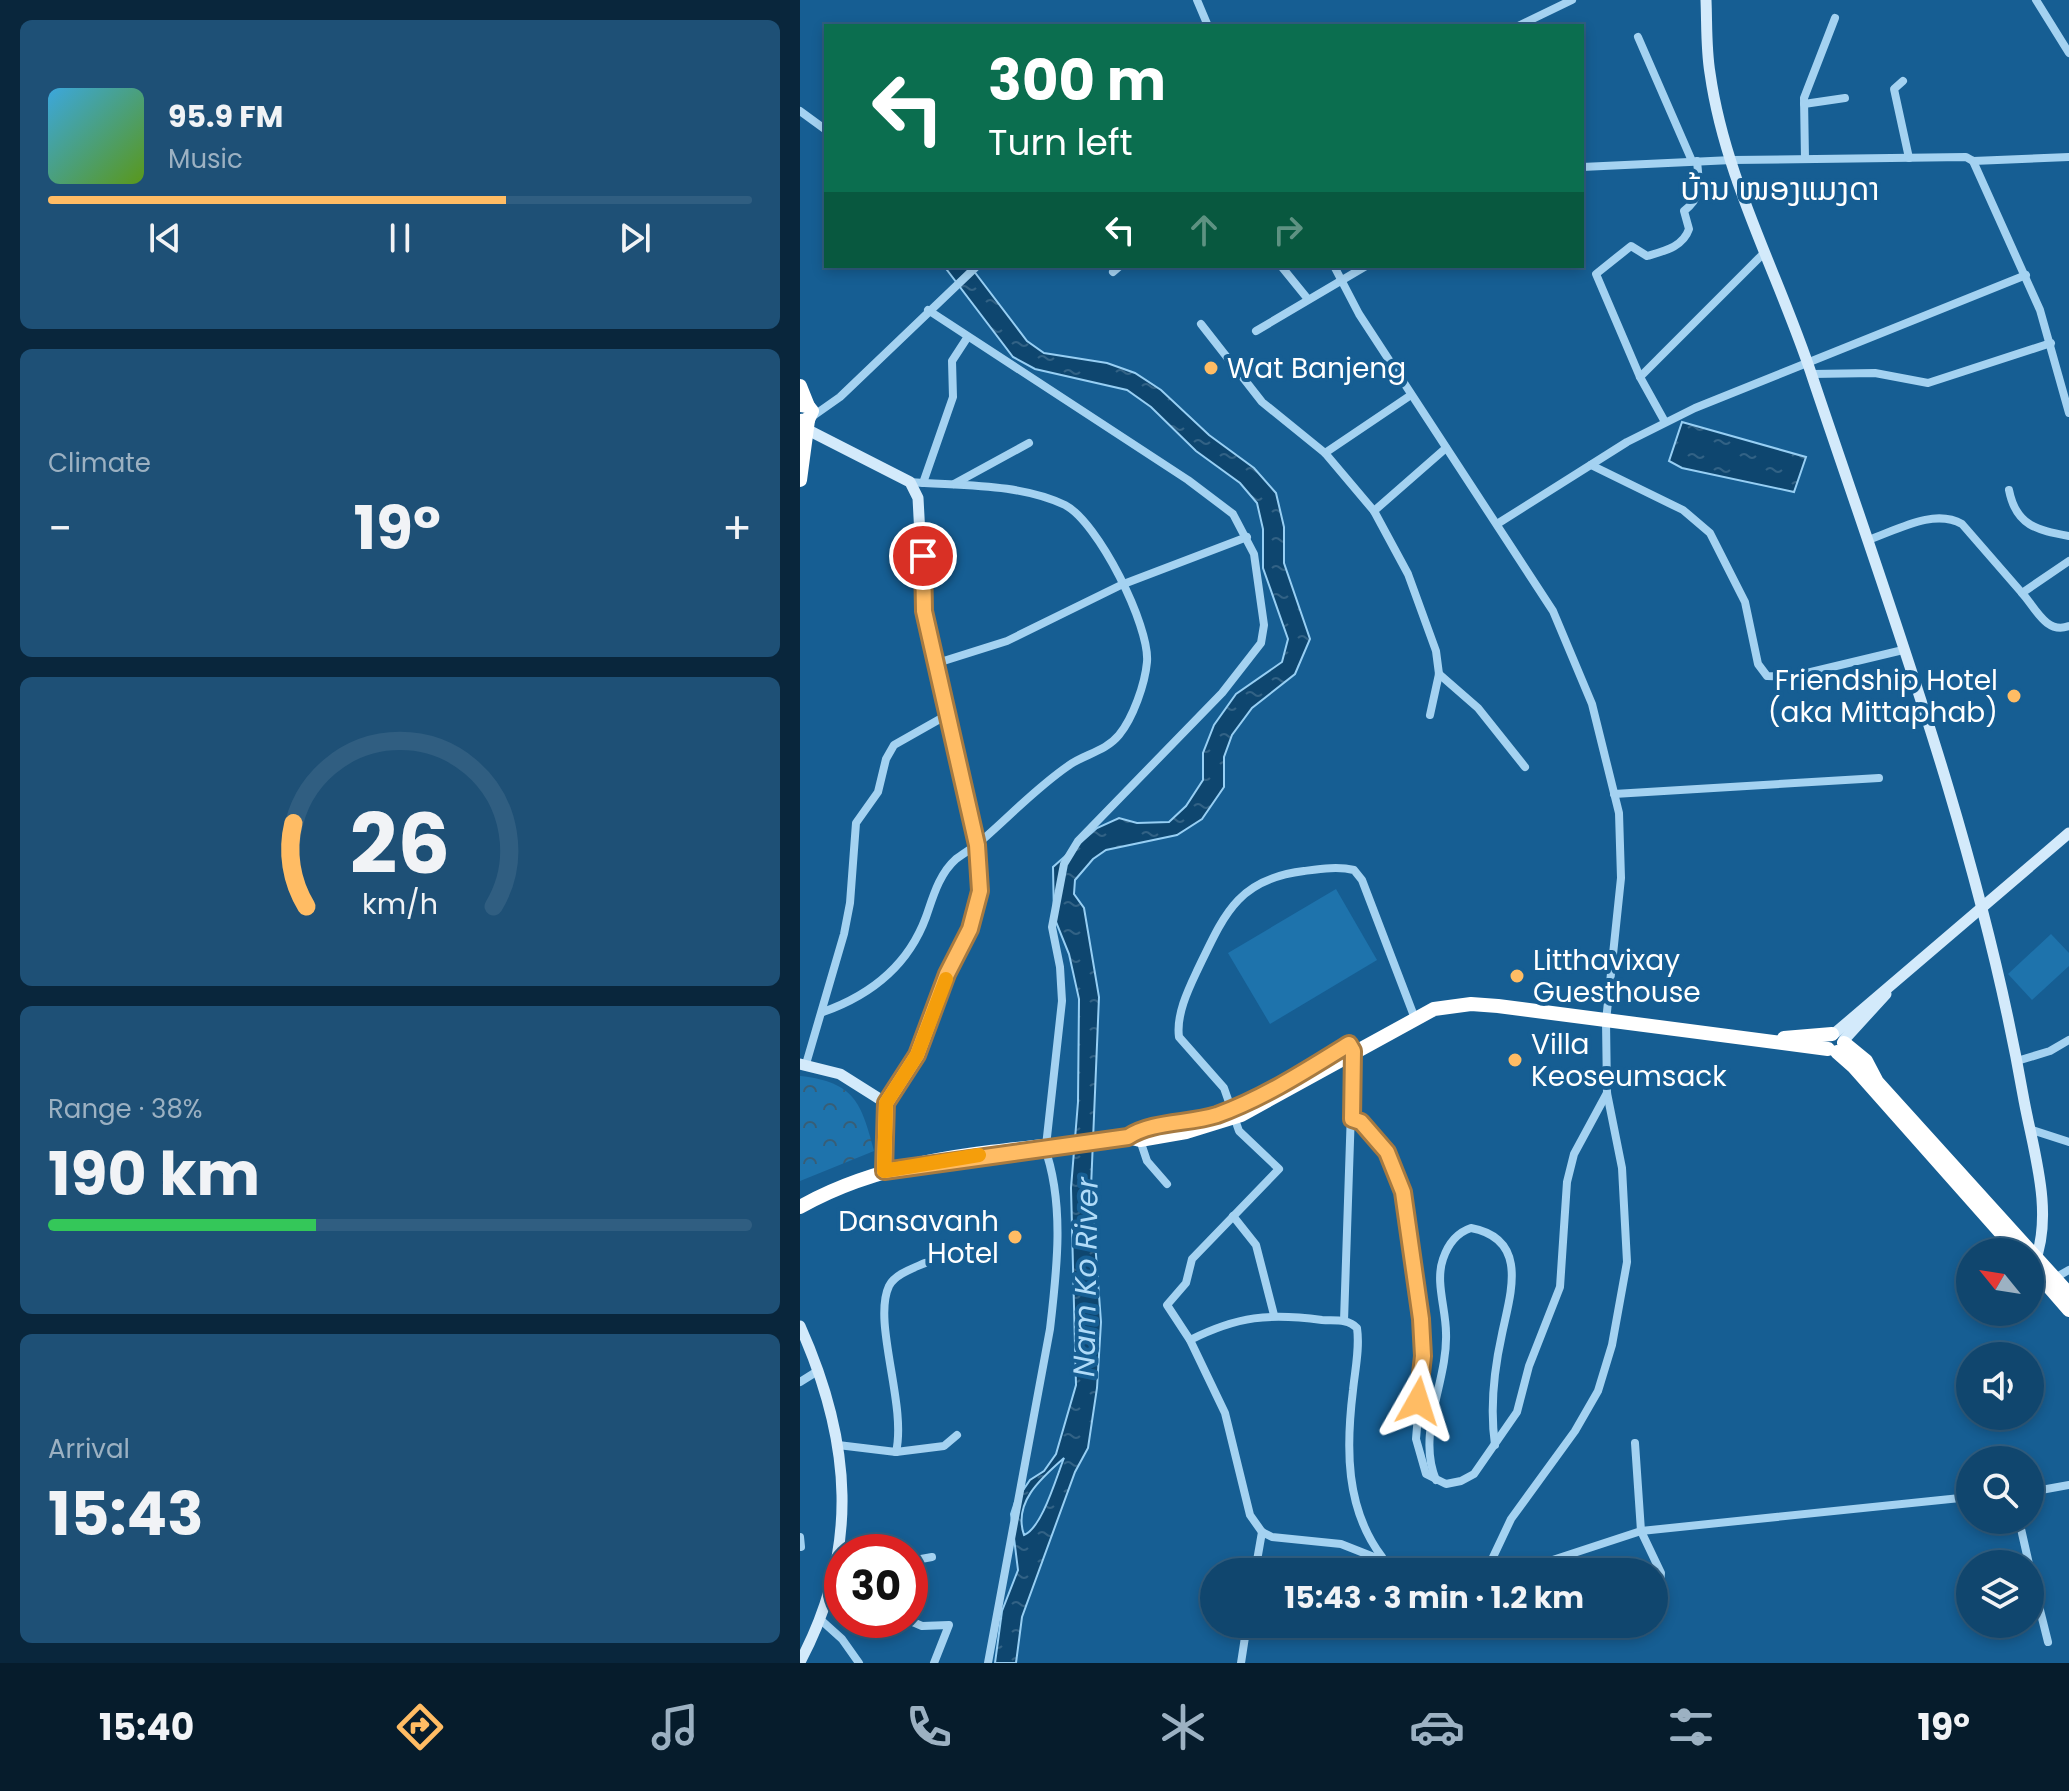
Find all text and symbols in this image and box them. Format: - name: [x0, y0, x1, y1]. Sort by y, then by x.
- text: 300 m: [988, 41, 1166, 120]
- icon: left: [856, 56, 960, 160]
- text: 95.9 FM: [168, 95, 283, 138]
- text: Turn left: [988, 117, 1133, 168]
- text: Music: [168, 141, 243, 177]
- district label: ບ້ານ ໜອງແມງດາ: [1680, 166, 1880, 211]
- icon: left: [1098, 208, 1142, 252]
- icon: ahead: [1182, 208, 1226, 252]
- icon: right: [1266, 208, 1310, 252]
- icon: previous: [143, 216, 187, 260]
- icon: pause: [378, 216, 422, 260]
- icon: next: [613, 216, 657, 260]
- place label: Wat Banjeng: [1227, 349, 1406, 388]
- marker: Wat Banjeng: [1202, 359, 1220, 377]
- text: Climate: [48, 445, 151, 481]
- text: 19°: [353, 486, 441, 570]
- text: −: [48, 498, 72, 559]
- text: +: [722, 498, 752, 559]
- pin: [889, 522, 957, 590]
- icon: arrive: [901, 534, 945, 578]
- place label: Friendship Hotel (aka Mittaphab): [1768, 661, 1998, 732]
- marker: Friendship Hotel (aka Mittaphab): [2005, 687, 2023, 705]
- text: 26: [350, 786, 450, 902]
- text: km/h: [362, 885, 438, 925]
- place label: Litthavixay Guesthouse: [1533, 941, 1701, 1012]
- marker: Litthavixay Guesthouse: [1508, 967, 1526, 985]
- place label: Villa Keoseumsack: [1531, 1025, 1727, 1096]
- marker: Villa Keoseumsack: [1506, 1051, 1524, 1069]
- text: Range · 38%: [48, 1091, 203, 1127]
- text: 190 km: [48, 1132, 260, 1216]
- water label: Nam Ko River: [1062, 1176, 1109, 1377]
- place label: Dansavanh Hotel: [838, 1202, 999, 1273]
- marker: Dansavanh Hotel: [1006, 1228, 1024, 1246]
- north arrow: [1956, 1238, 2044, 1326]
- map controls: [1956, 1238, 2044, 1638]
- button: sound: [1956, 1342, 2044, 1430]
- position arrow: [1376, 1359, 1460, 1443]
- text: Arrival: [48, 1431, 130, 1467]
- button: search: [1956, 1446, 2044, 1534]
- text: 15:43: [48, 1472, 204, 1556]
- speed limit sign: 30: [824, 1534, 928, 1638]
- button: layers: [1956, 1550, 2044, 1638]
- text: 15:43 · 3 min · 1.2 km: [1284, 1576, 1584, 1619]
- icon: directions: [392, 1699, 448, 1755]
- icon: music: [647, 1699, 703, 1755]
- icon: phone: [901, 1699, 957, 1755]
- icon: climate: [1155, 1699, 1211, 1755]
- icon: car: [1409, 1699, 1465, 1755]
- icon: filters: [1663, 1699, 1719, 1755]
- text: 15:40: [99, 1702, 194, 1753]
- text: 19°: [1918, 1702, 1970, 1753]

